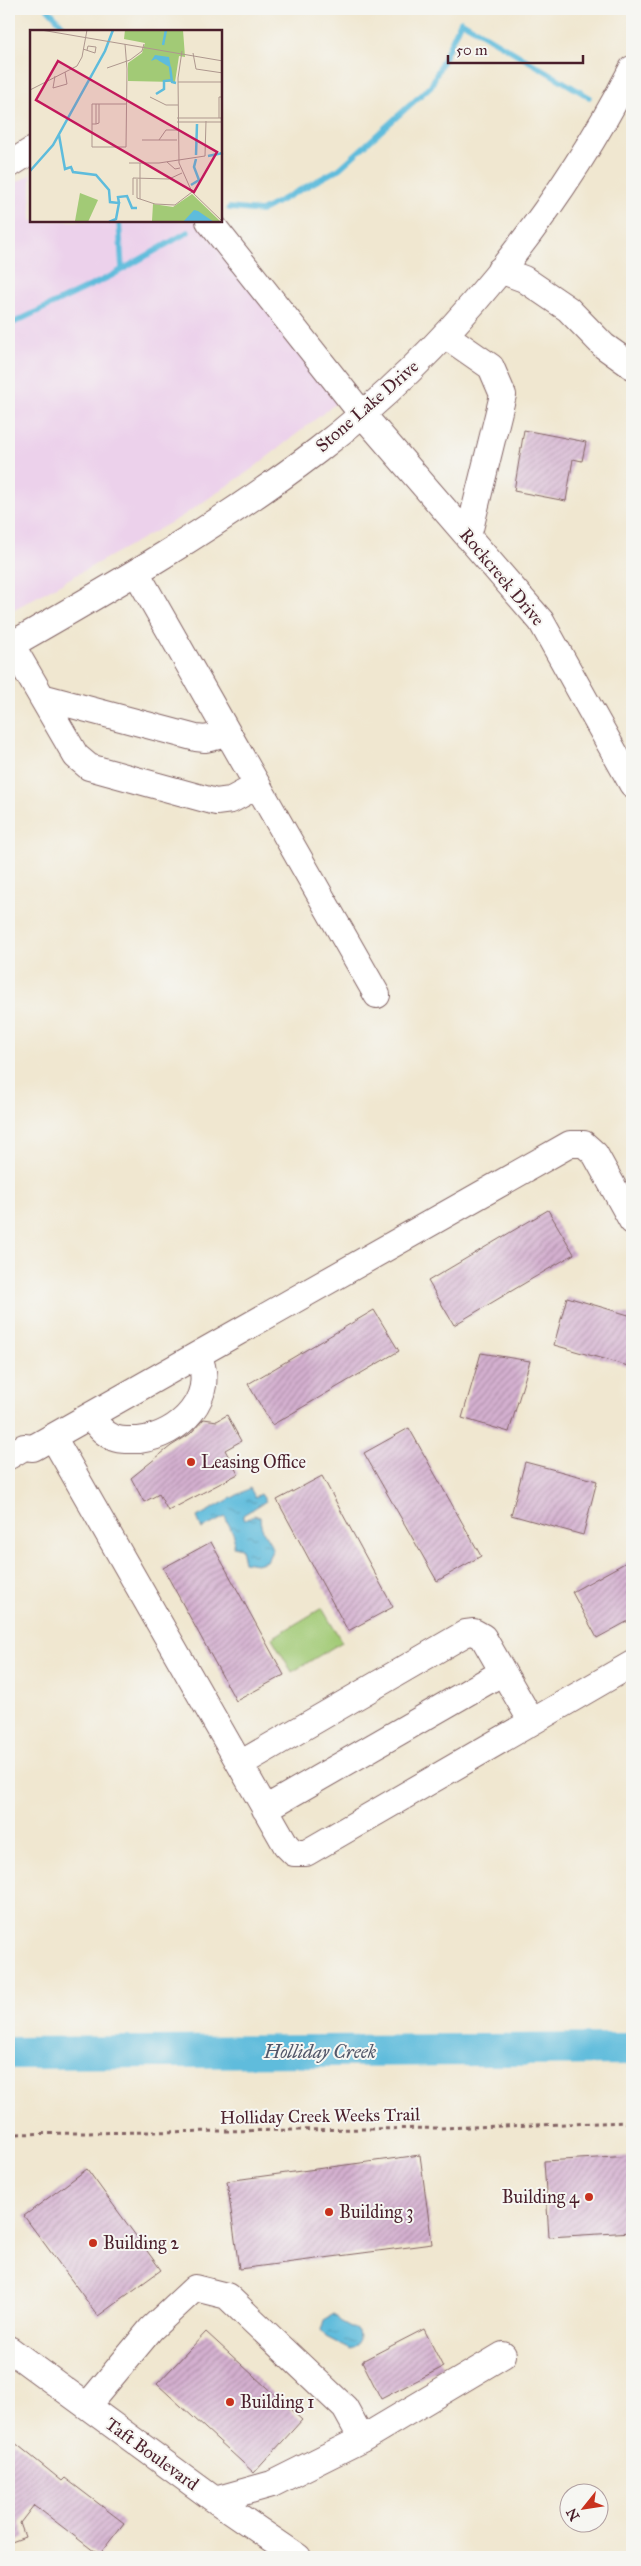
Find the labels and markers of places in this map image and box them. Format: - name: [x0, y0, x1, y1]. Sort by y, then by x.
- place label: Leasing Office: [201, 1451, 306, 1474]
- marker: Leasing Office: [185, 1456, 197, 1468]
- place label: Building 4: [502, 2186, 580, 2209]
- marker: Building 4: [583, 2191, 595, 2203]
- place label: Building 3: [339, 2201, 413, 2224]
- marker: Building 3: [323, 2206, 335, 2218]
- place label: Building 2: [103, 2232, 179, 2255]
- marker: Building 2: [87, 2237, 99, 2249]
- place label: Building 1: [240, 2391, 314, 2414]
- marker: Building 1: [224, 2396, 236, 2408]

